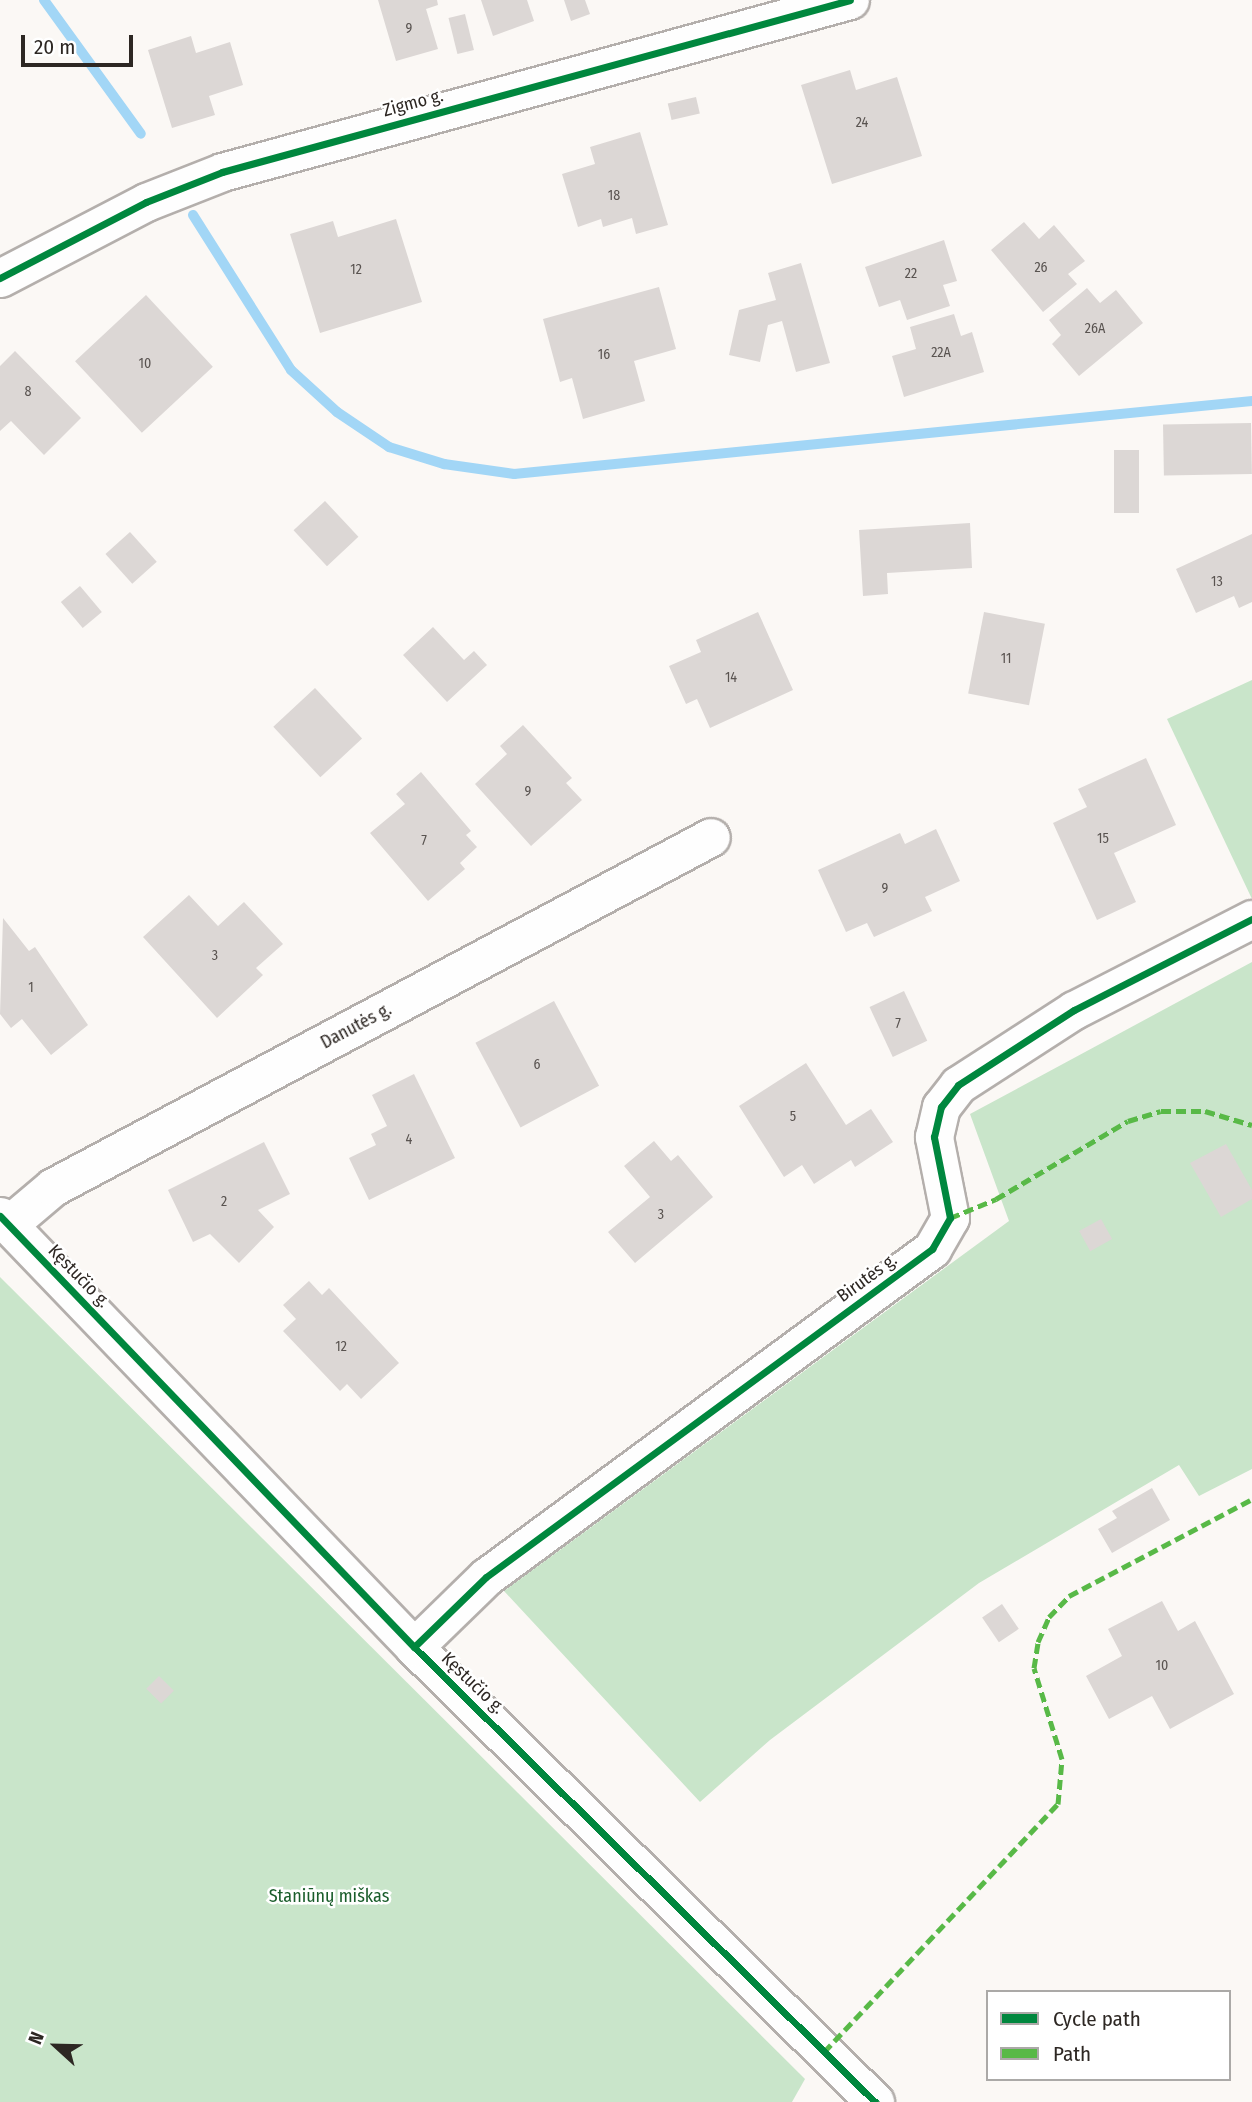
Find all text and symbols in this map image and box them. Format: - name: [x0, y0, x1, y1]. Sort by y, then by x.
- scale bar: [24, 21, 136, 65]
- house number: 9: [406, 21, 412, 37]
- text: 20 m: [34, 34, 75, 60]
- street label: Zigmo g.: [381, 85, 445, 121]
- house number: 24: [856, 115, 868, 131]
- house number: 18: [608, 188, 620, 204]
- house number: 26: [1034, 260, 1048, 276]
- house number: 12: [350, 262, 362, 278]
- house number: 22: [905, 266, 917, 282]
- house number: 26A: [1085, 321, 1105, 337]
- house number: 22A: [931, 345, 951, 361]
- house number: 16: [598, 347, 610, 363]
- house number: 10: [139, 356, 151, 372]
- house number: 8: [25, 384, 31, 400]
- house number: 13: [1211, 574, 1223, 590]
- house number: 11: [1001, 651, 1011, 667]
- house number: 14: [725, 670, 737, 686]
- house number: 9: [525, 784, 531, 800]
- house number: 15: [1097, 831, 1109, 847]
- house number: 7: [421, 833, 427, 849]
- house number: 9: [882, 881, 888, 897]
- house number: 3: [212, 948, 218, 964]
- house number: 1: [28, 980, 34, 996]
- street label: Danutės g.: [317, 998, 395, 1054]
- house number: 7: [895, 1016, 901, 1032]
- house number: 6: [534, 1057, 540, 1073]
- house number: 5: [790, 1109, 796, 1125]
- house number: 4: [406, 1132, 412, 1148]
- house number: 2: [221, 1194, 227, 1210]
- house number: 3: [658, 1207, 664, 1223]
- street label: Kęstučio g.: [44, 1240, 114, 1312]
- street label: Birutės g.: [833, 1249, 901, 1307]
- house number: 12: [335, 1339, 347, 1355]
- street label: Kęstučio g.: [437, 1648, 509, 1718]
- house number: 10: [1156, 1658, 1168, 1674]
- park label: Staniūnų miškas: [269, 1885, 389, 1907]
- legend: [986, 1990, 1231, 2081]
- text: Cycle path: [1053, 2006, 1141, 2032]
- north arrow: [21, 2011, 91, 2081]
- text: N: [23, 2028, 49, 2048]
- text: Path: [1053, 2041, 1091, 2067]

